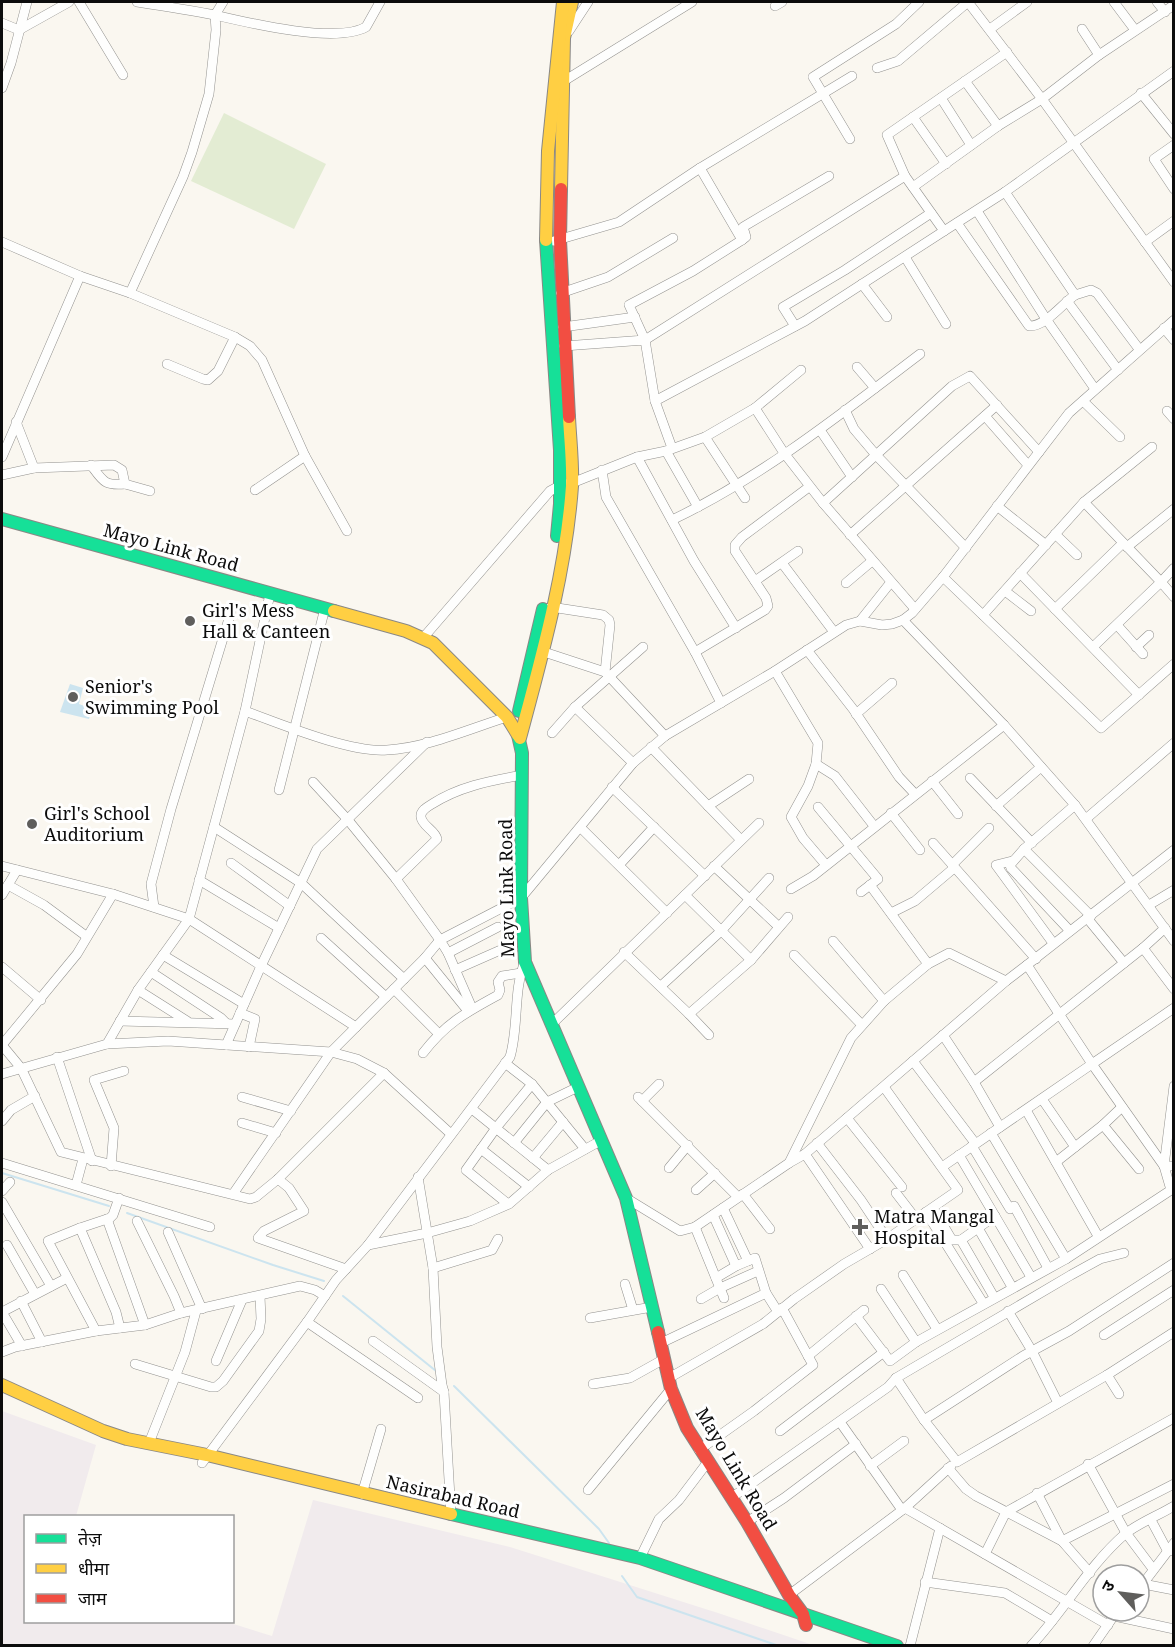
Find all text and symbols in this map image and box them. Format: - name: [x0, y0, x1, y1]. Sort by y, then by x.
- street label: Mayo Link Road: [101, 517, 242, 577]
- place label: Girl's Mess Hall & Canteen: [202, 598, 331, 643]
- marker: Girl's Mess Hall & Canteen: [183, 614, 197, 628]
- place label: Senior's Swimming Pool: [85, 674, 219, 719]
- marker: Senior's Swimming Pool: [66, 690, 80, 704]
- place label: Girl's School Auditorium: [44, 801, 150, 846]
- marker: Girl's School Auditorium: [25, 817, 39, 831]
- street label: Mayo Link Road: [493, 818, 519, 958]
- place label: Matra Mangal Hospital: [874, 1204, 995, 1249]
- marker: Matra Mangal Hospital: [851, 1218, 869, 1236]
- street label: Mayo Link Road: [691, 1403, 783, 1534]
- street label: Nasirabad Road: [384, 1469, 522, 1523]
- legend: [24, 1515, 234, 1623]
- text: तेज़: [78, 1526, 102, 1550]
- text: धीमा: [78, 1556, 109, 1580]
- north arrow: [1091, 1563, 1151, 1623]
- text: उ: [1096, 1576, 1120, 1595]
- text: जाम: [78, 1586, 108, 1610]

